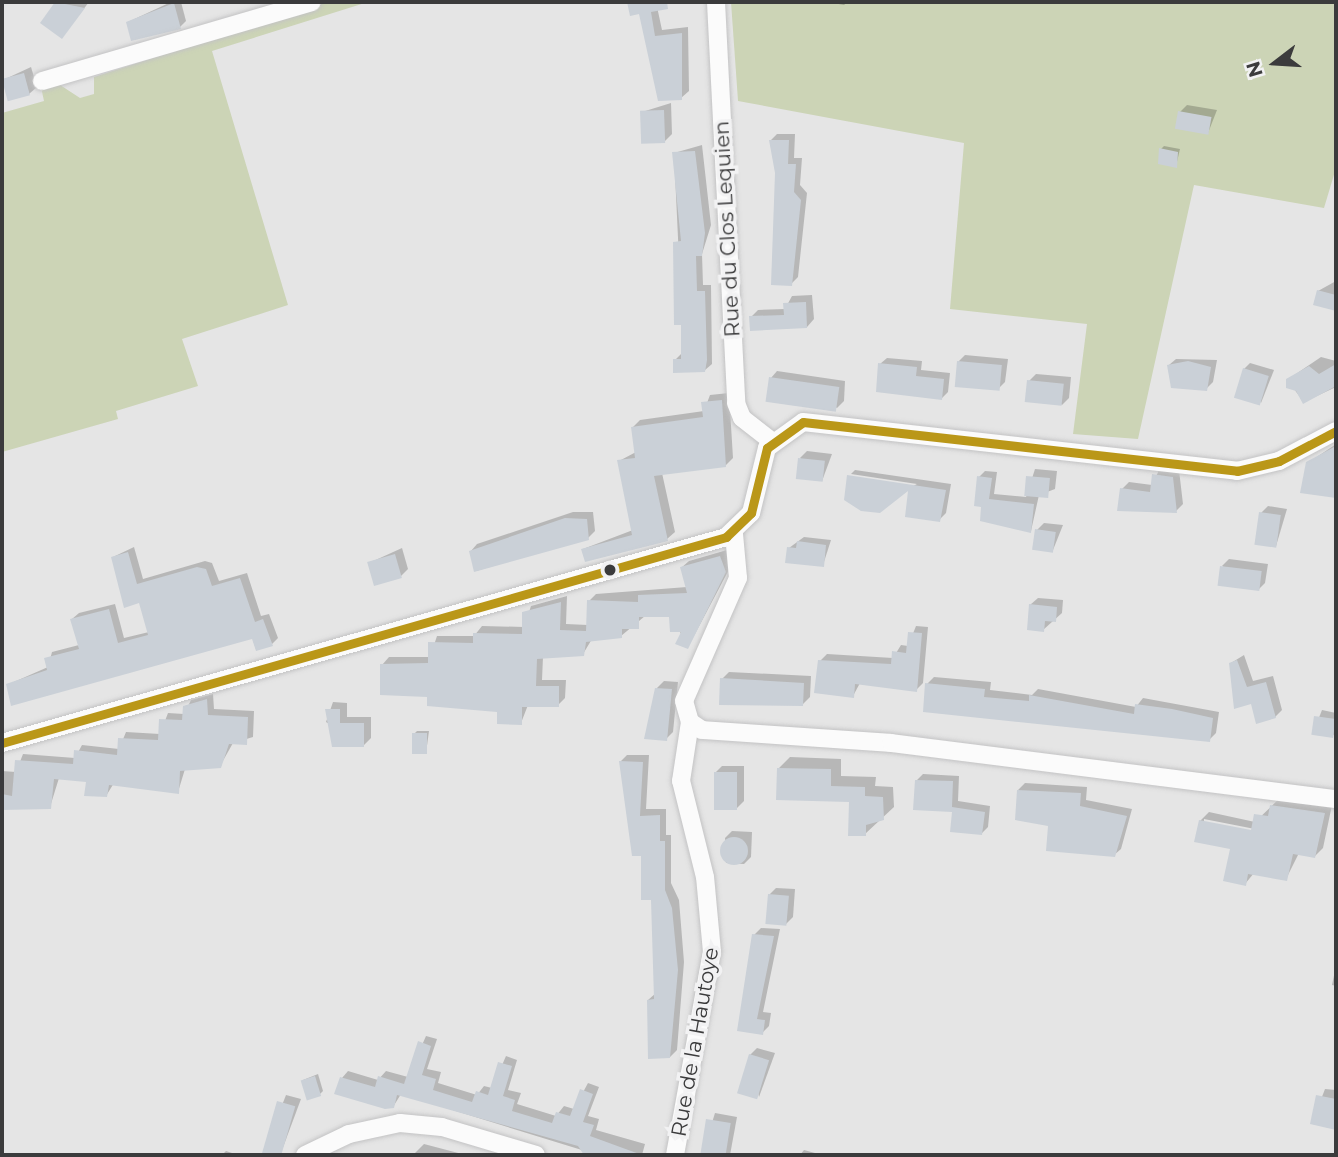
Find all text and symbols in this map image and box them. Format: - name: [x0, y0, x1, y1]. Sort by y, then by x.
- north arrow: [1240, 28, 1310, 98]
- text: N: [1241, 59, 1268, 80]
- street label: Rue du Clos Lequien: [709, 120, 745, 338]
- unlabelled marker: [603, 563, 617, 577]
- street label: Rue de la Hautoye: [666, 945, 724, 1139]

